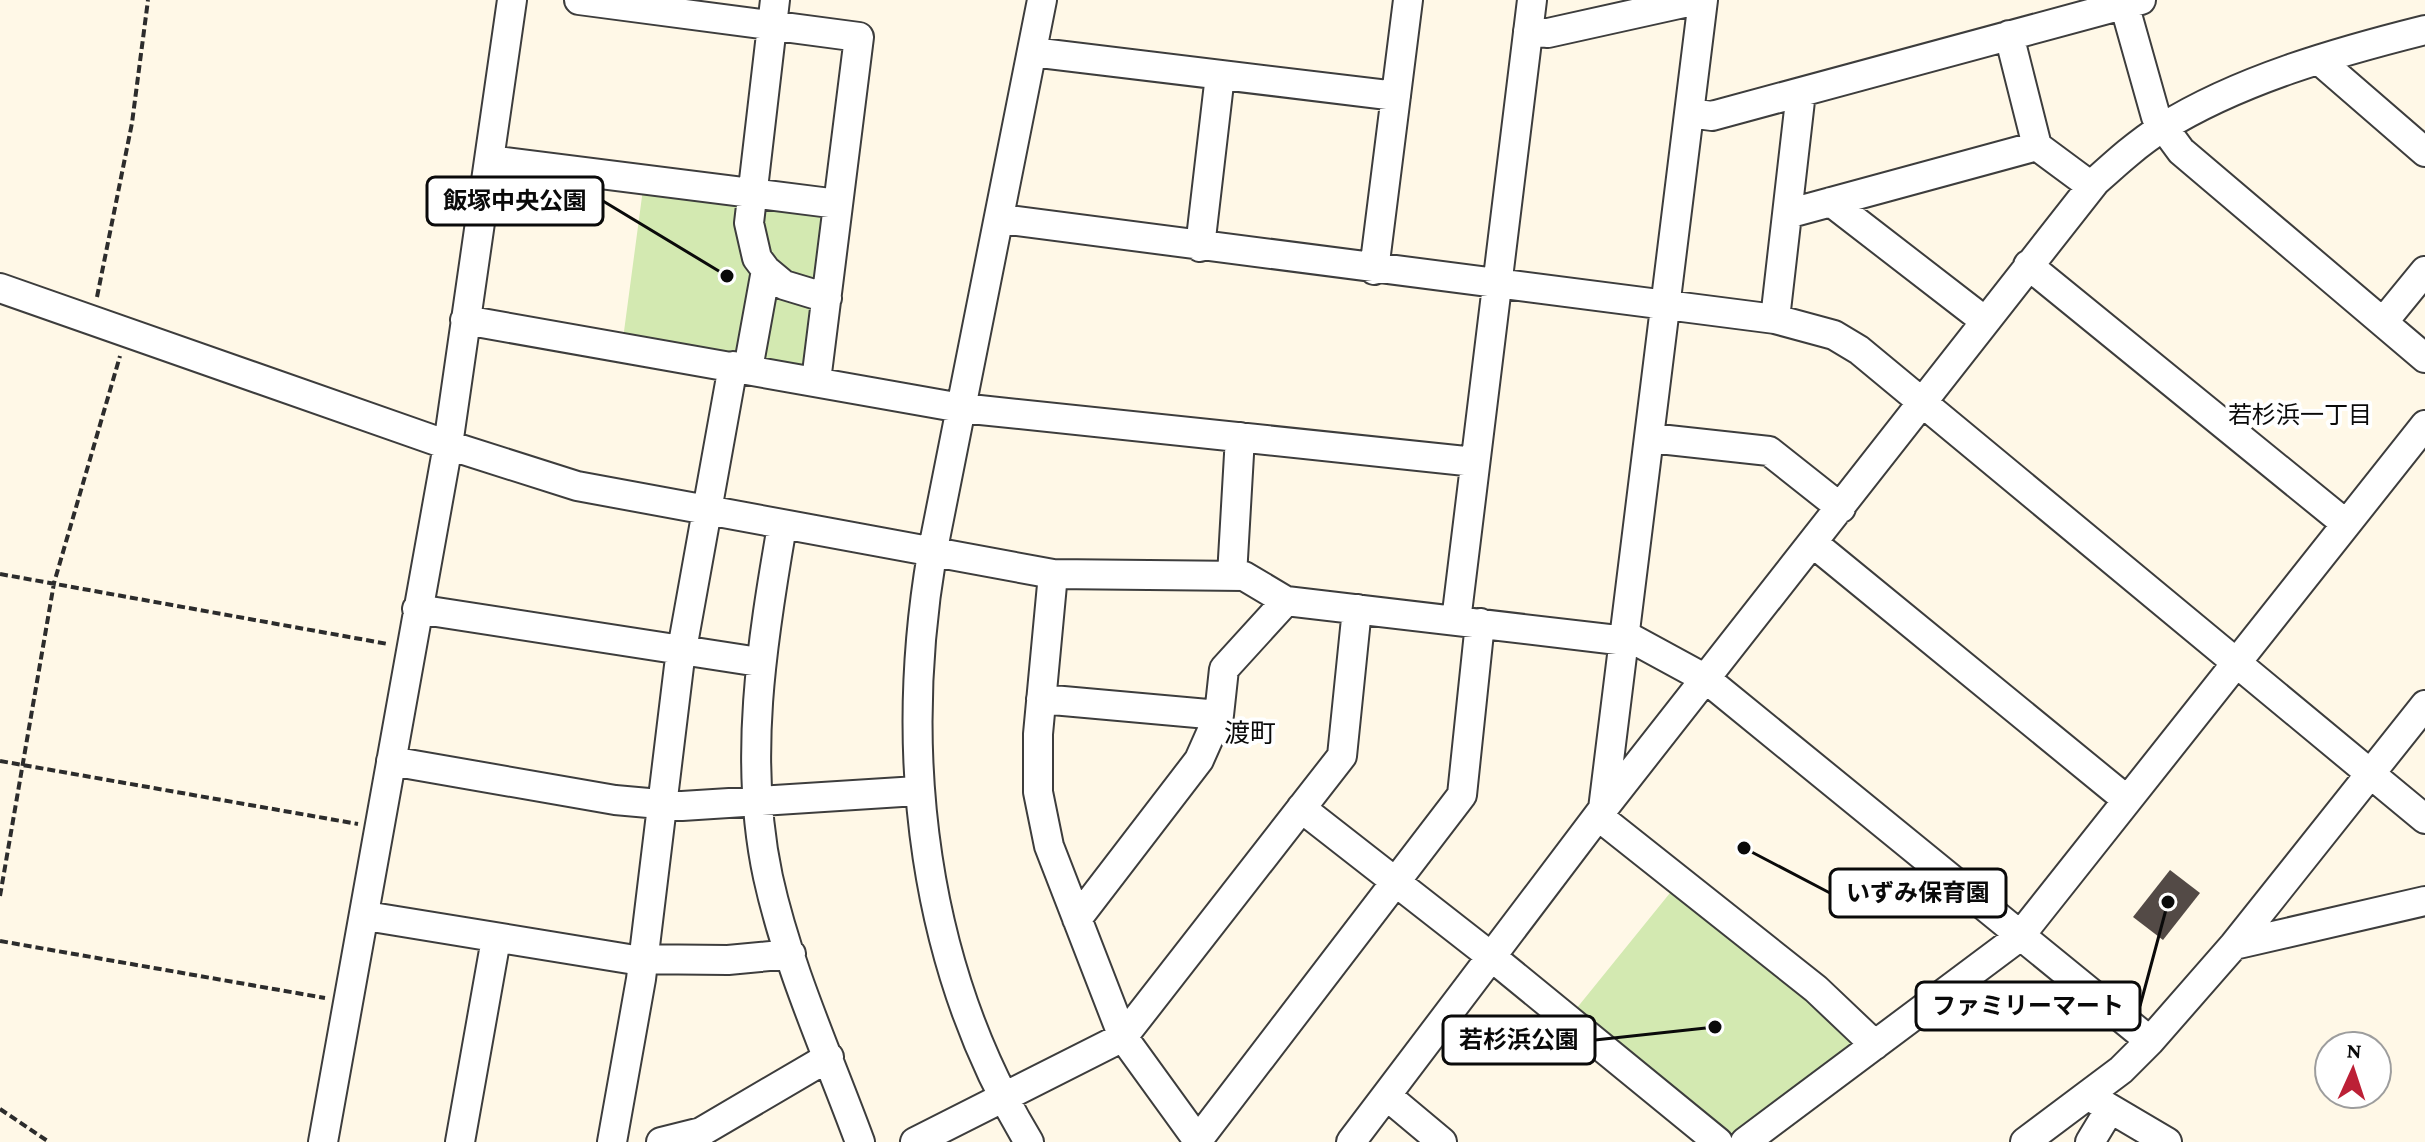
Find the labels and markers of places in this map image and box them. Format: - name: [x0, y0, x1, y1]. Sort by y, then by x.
- callout: 飯塚中央公園: [427, 177, 603, 225]
- callout: いずみ保育園: [1830, 869, 2006, 917]
- callout: ファミリーマート: [1916, 982, 2140, 1030]
- callout: 若杉浜公園: [1443, 1016, 1595, 1064]

